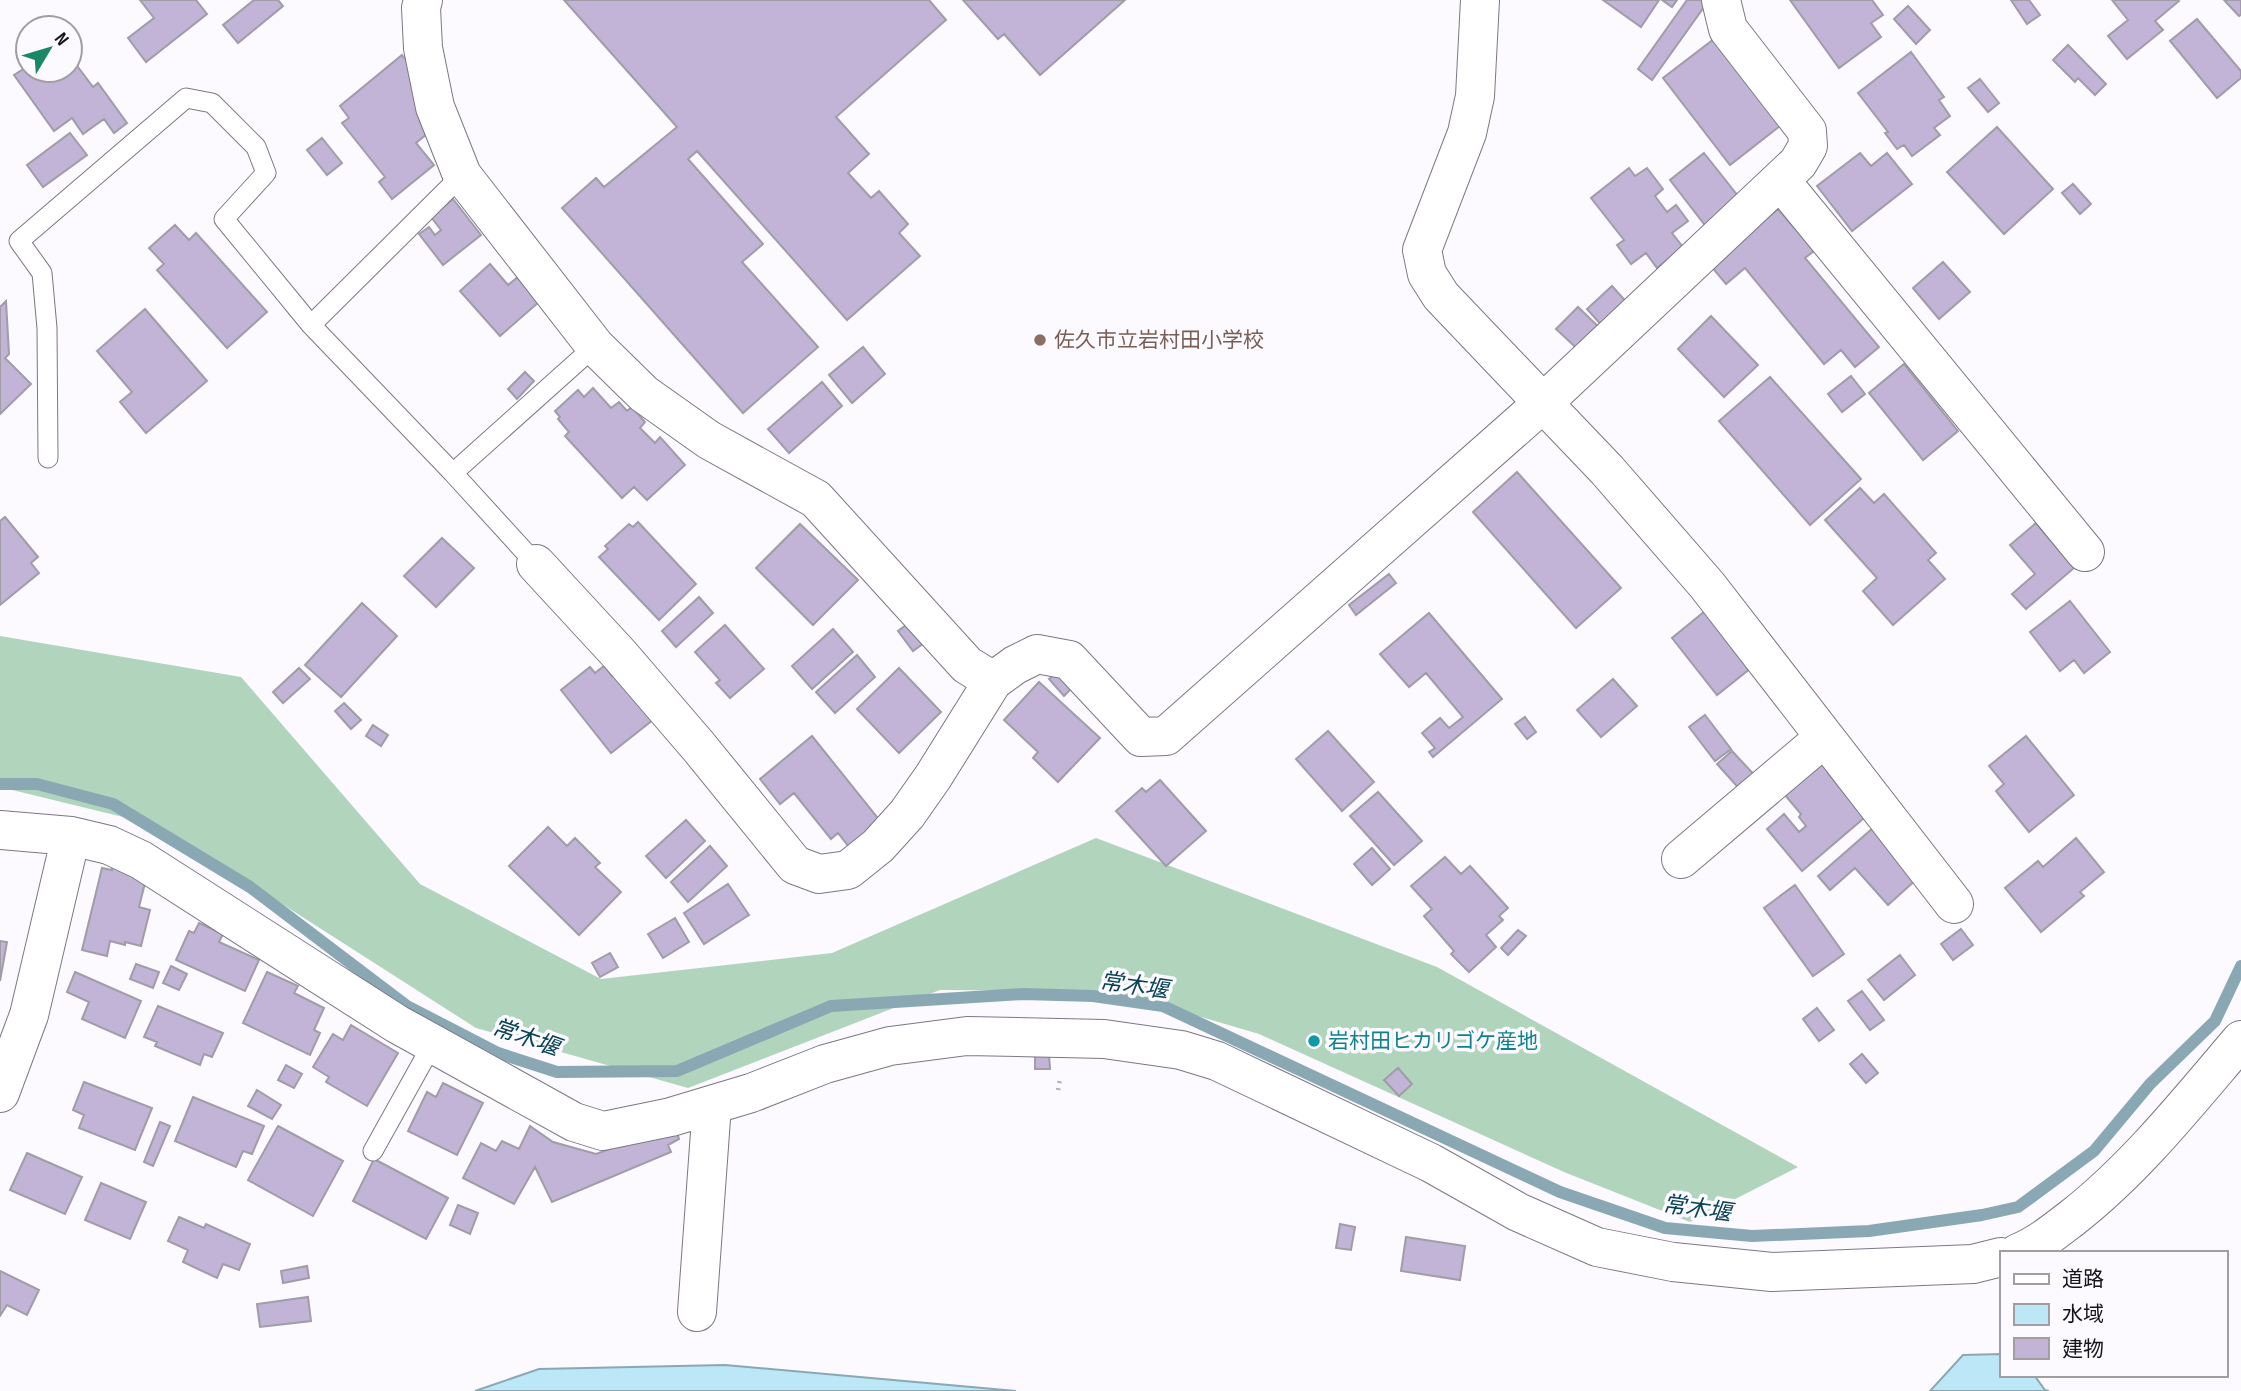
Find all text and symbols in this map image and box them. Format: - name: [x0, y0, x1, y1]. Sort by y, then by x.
- north arrow: [14, 14, 84, 84]
- text: N: [49, 28, 73, 51]
- place label: 佐久市立岩村田小学校: [1054, 328, 1264, 353]
- marker: 佐久市立岩村田小学校: [1032, 332, 1048, 348]
- water label: 常木堰: [1098, 967, 1174, 1005]
- water label: 常木堰: [488, 1013, 567, 1064]
- place label: 岩村田ヒカリゴケ産地: [1328, 1029, 1538, 1054]
- marker: 岩村田ヒカリゴケ産地: [1306, 1033, 1322, 1049]
- water label: 常木堰: [1661, 1190, 1737, 1228]
- legend: [2000, 1251, 2227, 1377]
- text: 道路: [2062, 1267, 2104, 1292]
- text: 水域: [2062, 1302, 2104, 1327]
- text: 建物: [2062, 1337, 2104, 1362]

